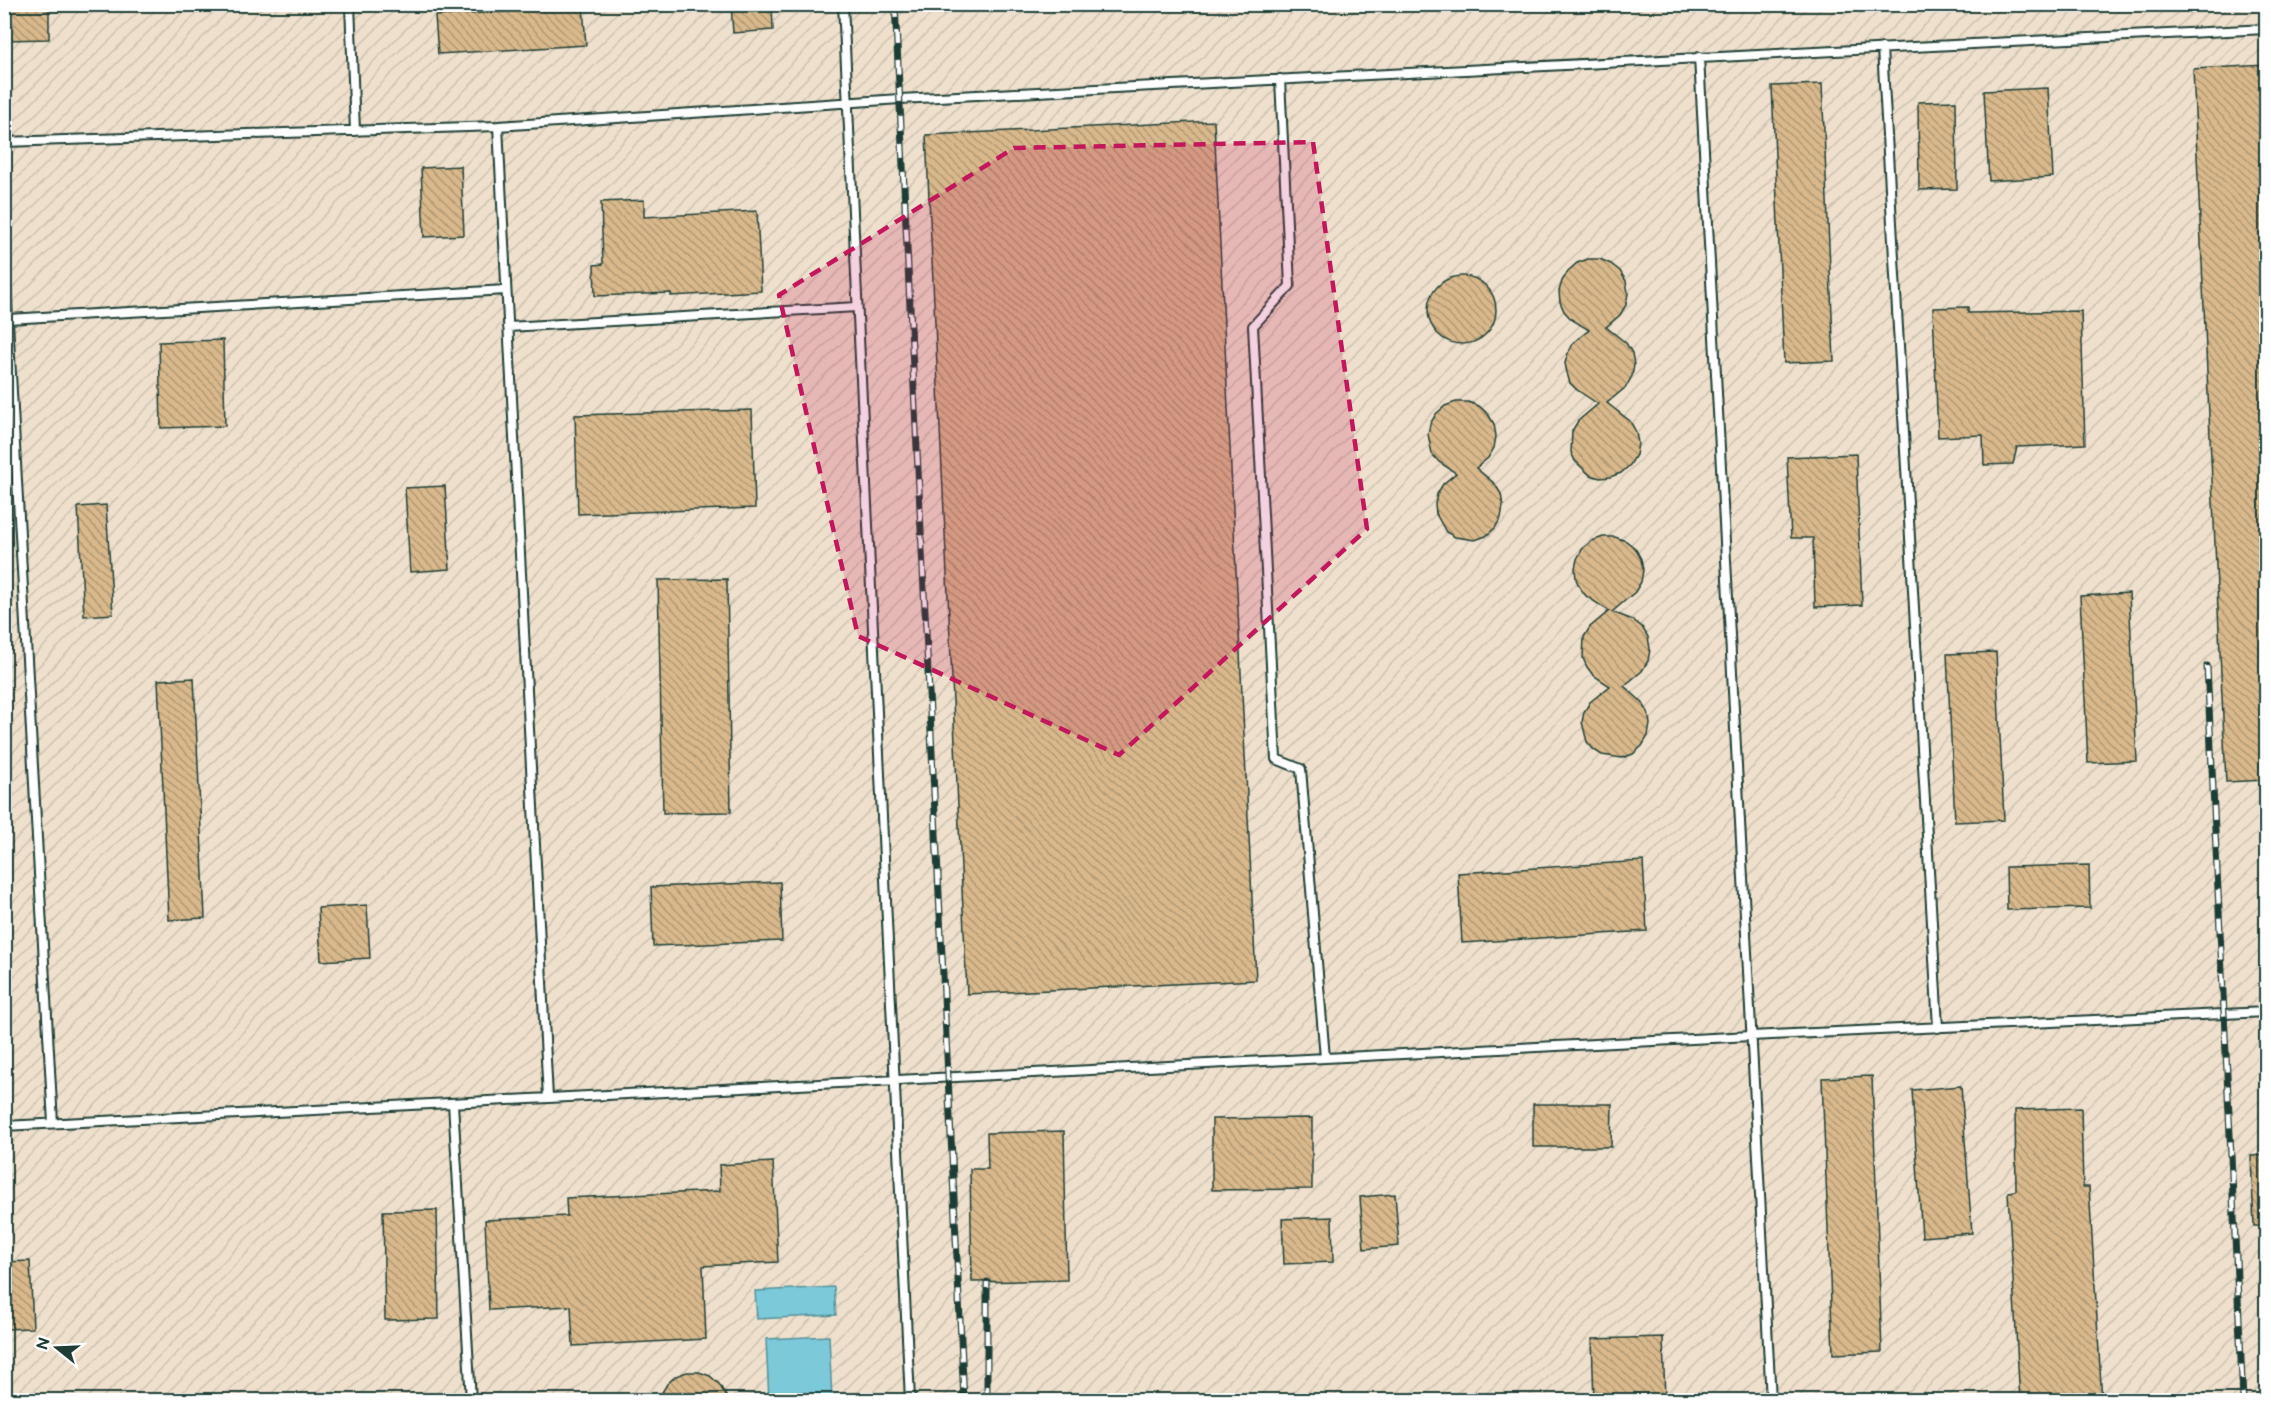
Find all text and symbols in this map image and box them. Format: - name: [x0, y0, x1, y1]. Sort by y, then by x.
- north arrow: [27, 1318, 87, 1378]
- text: N: [33, 1335, 55, 1352]

